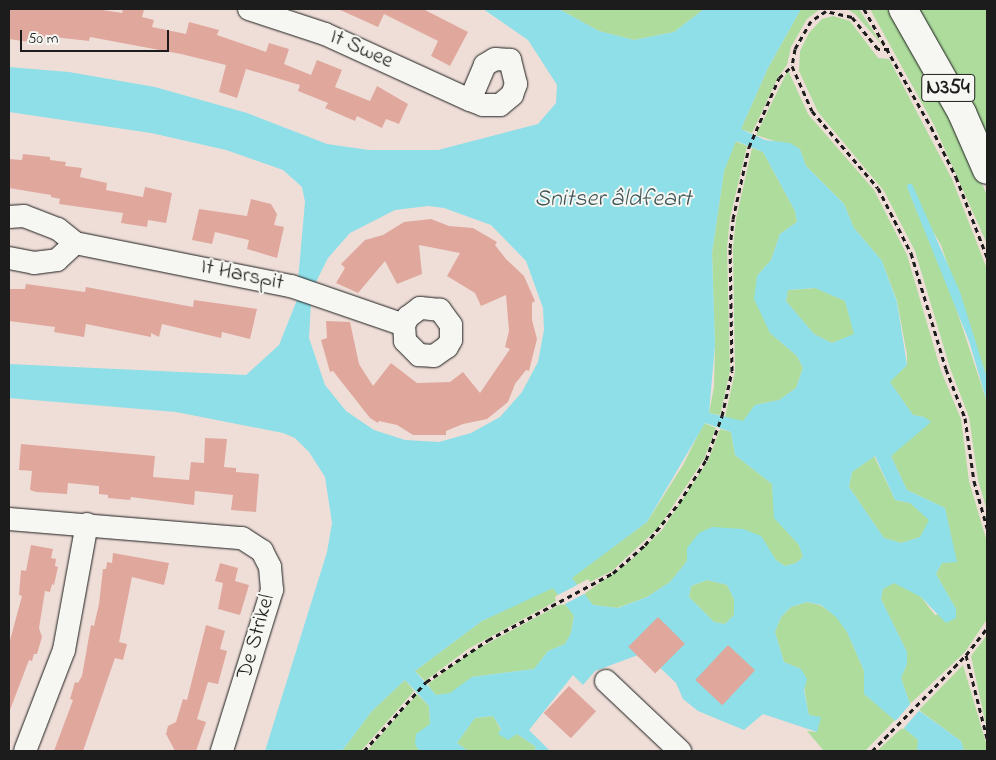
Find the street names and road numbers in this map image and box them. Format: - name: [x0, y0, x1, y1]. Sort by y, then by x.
- street label: It Swee: [325, 24, 397, 76]
- road number: N354: [920, 70, 976, 106]
- street label: It Harspit: [198, 254, 286, 298]
- street label: De Strikel: [232, 592, 282, 682]

